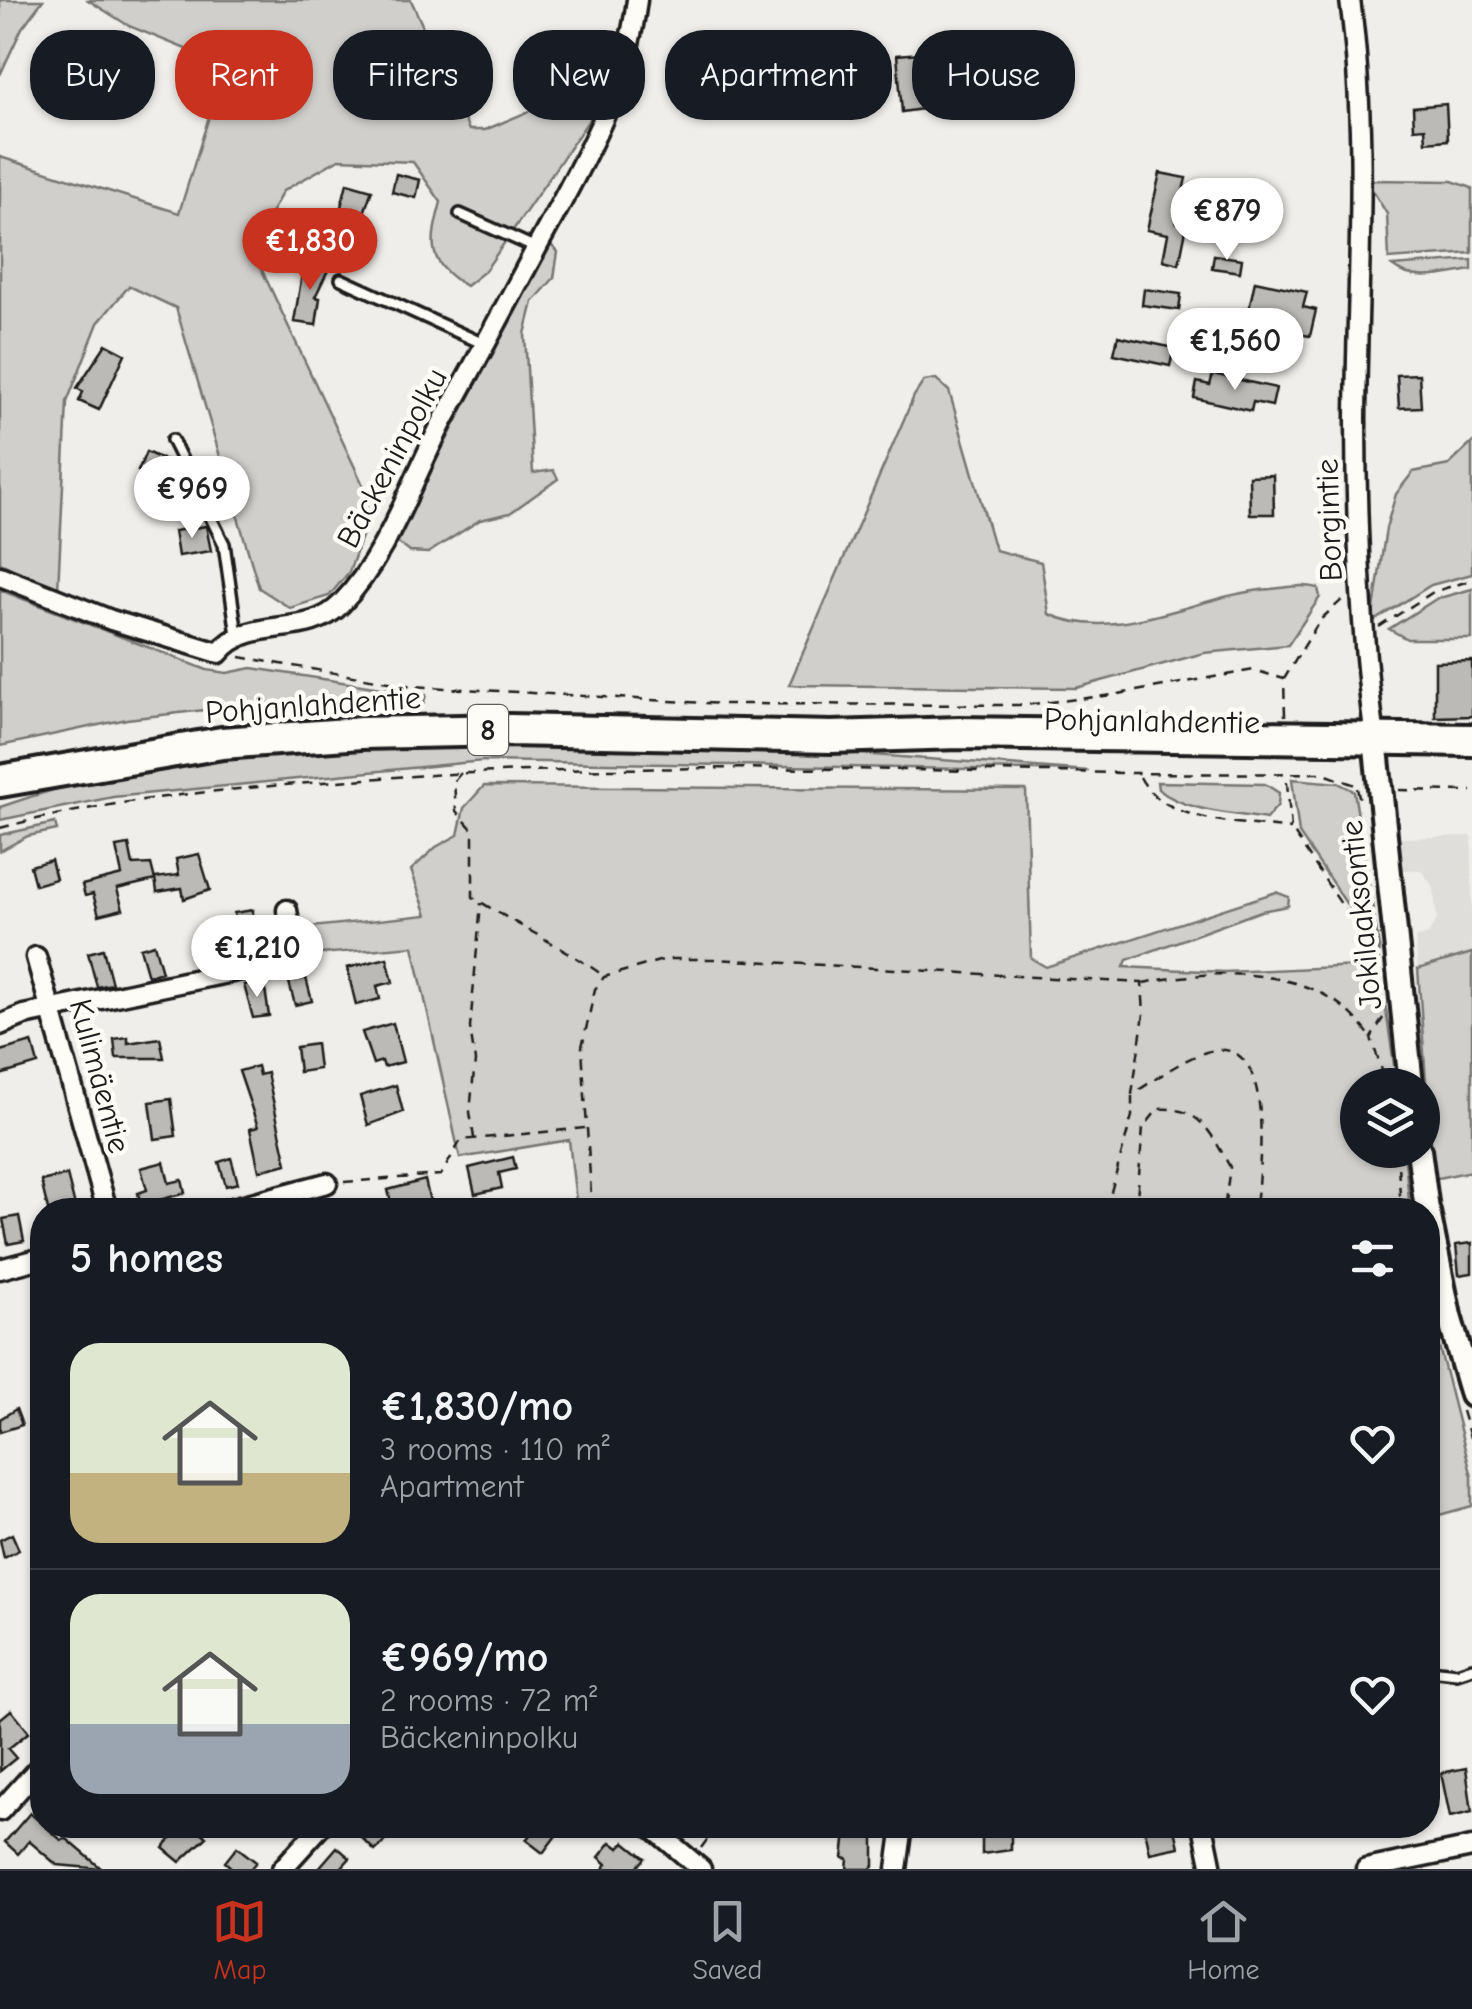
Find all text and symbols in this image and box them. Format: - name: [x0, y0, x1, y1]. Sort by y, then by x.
- chip: Buy: [30, 30, 155, 120]
- chip: Rent: [175, 30, 313, 120]
- chip: Filters: [333, 30, 493, 120]
- chip: New: [513, 30, 645, 120]
- chip: Apartment: [665, 30, 892, 120]
- chip: House: [912, 30, 1075, 120]
- pin: €879: [1168, 178, 1286, 263]
- text: €879: [1193, 192, 1261, 229]
- pin: €1,830: [229, 208, 391, 293]
- text: €1,830: [264, 222, 356, 259]
- pin: €1,560: [1154, 308, 1316, 393]
- text: €1,560: [1189, 322, 1281, 359]
- street label: Bäckeninpolku: [329, 362, 455, 554]
- pin: €969: [133, 456, 251, 541]
- street label: Borgintie: [1308, 458, 1350, 582]
- text: €969: [156, 470, 228, 507]
- street label: Pohjanlahdentie: [204, 679, 422, 731]
- street label: Pohjanlahdentie: [1044, 701, 1260, 741]
- road number: 8: [468, 705, 508, 755]
- street label: Jokilaaksontie: [1333, 819, 1389, 1011]
- pin: €1,210: [176, 915, 338, 1000]
- text: €1,210: [213, 929, 301, 966]
- street label: Kulimäentie: [62, 995, 138, 1157]
- map controls: [1340, 1068, 1440, 1168]
- button: layers: [1340, 1068, 1440, 1168]
- icon: filters: [1345, 1231, 1400, 1286]
- text: 5 homes: [70, 1234, 223, 1283]
- text: €1,830/mo: [380, 1382, 573, 1431]
- icon: home: [150, 1383, 270, 1503]
- icon: heart: [1345, 1416, 1400, 1471]
- text: 3 rooms · 110 m²: [380, 1431, 610, 1468]
- text: Apartment: [380, 1468, 523, 1505]
- text: €969/mo: [380, 1633, 548, 1682]
- icon: home: [150, 1634, 270, 1754]
- icon: heart: [1345, 1667, 1400, 1722]
- text: 2 rooms · 72 m²: [380, 1682, 597, 1719]
- text: Bäckeninpolku: [380, 1719, 578, 1756]
- tab: Map: [212, 1894, 267, 1986]
- tab: Saved: [692, 1894, 762, 1986]
- tab: Home: [1187, 1894, 1260, 1986]

